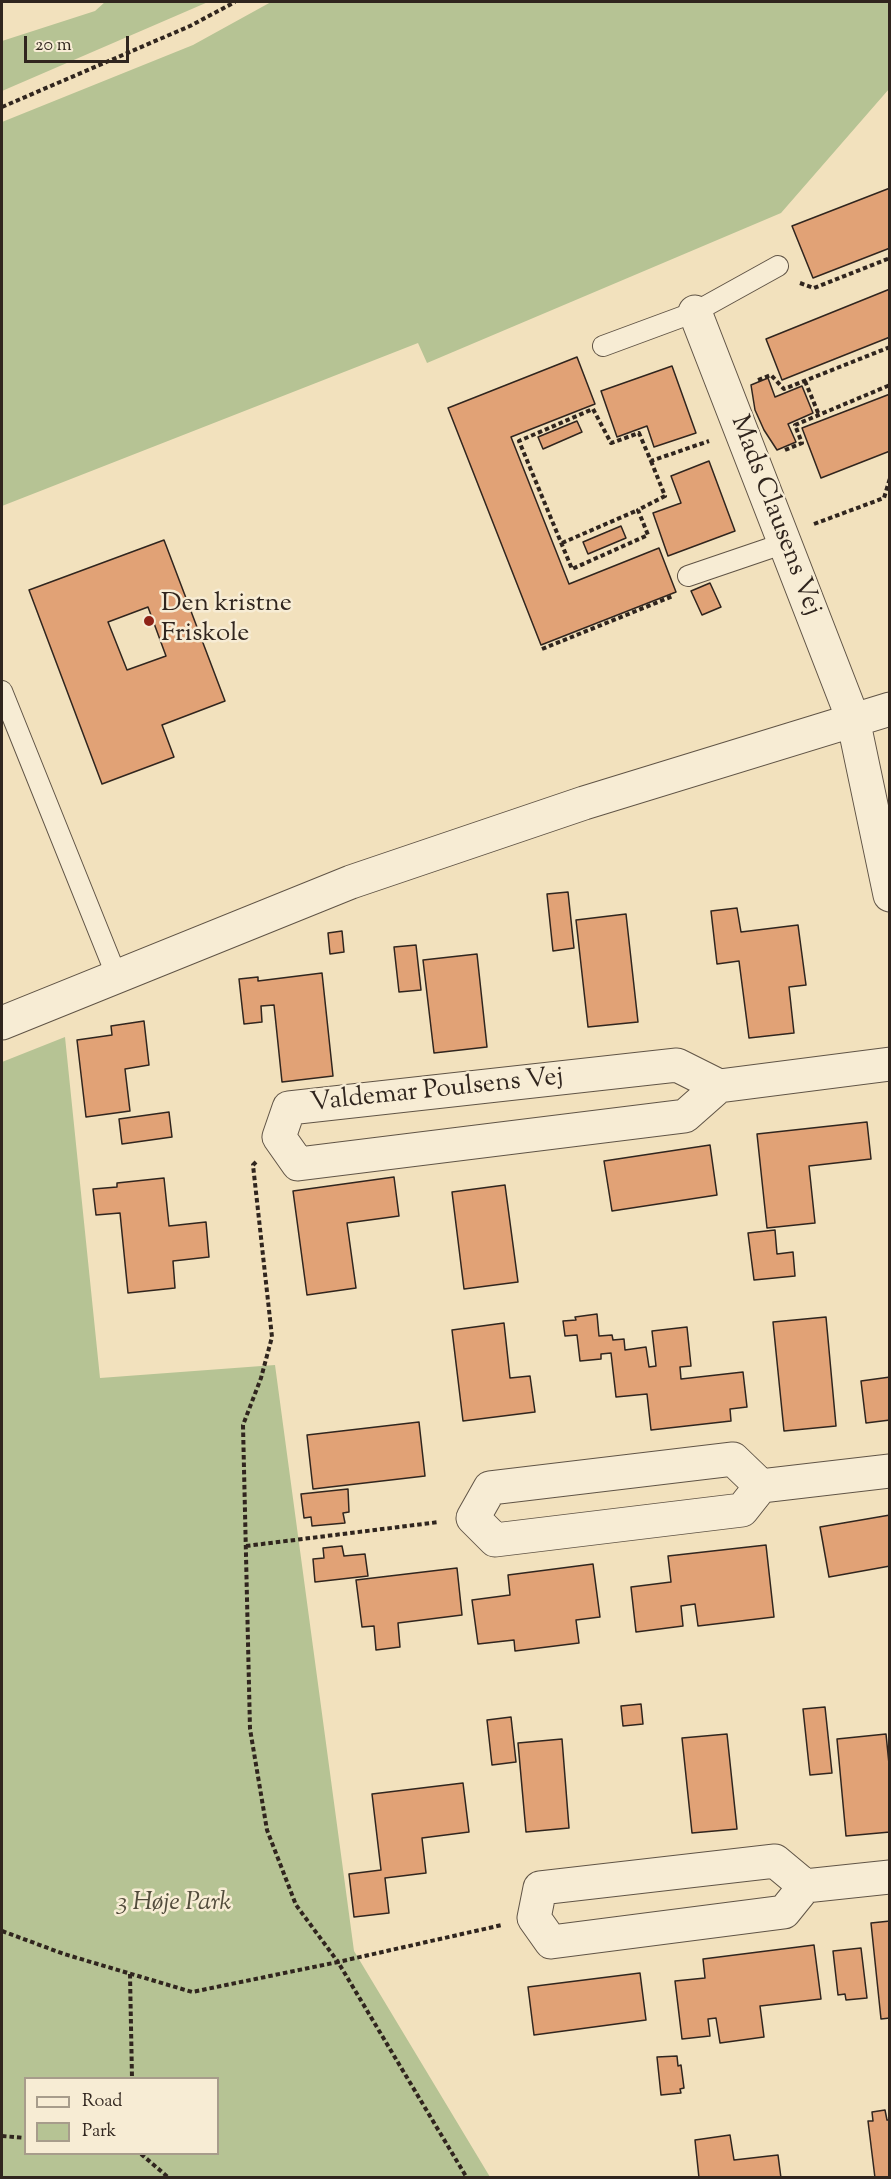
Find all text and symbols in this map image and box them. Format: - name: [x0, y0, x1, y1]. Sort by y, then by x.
- scale bar: [27, 24, 132, 62]
- text: 20 m: [35, 33, 72, 59]
- street label: Mads Clausens Vej: [721, 412, 827, 620]
- place label: Den kristne Friskole: [161, 590, 292, 652]
- marker: Den kristne Friskole: [142, 614, 156, 628]
- street label: Valdemar Poulsens Vej: [309, 1063, 565, 1121]
- park label: 3 Høje Park: [117, 1889, 231, 1921]
- legend: [24, 2077, 219, 2155]
- text: Road: [82, 2089, 122, 2115]
- text: Park: [82, 2119, 116, 2145]

